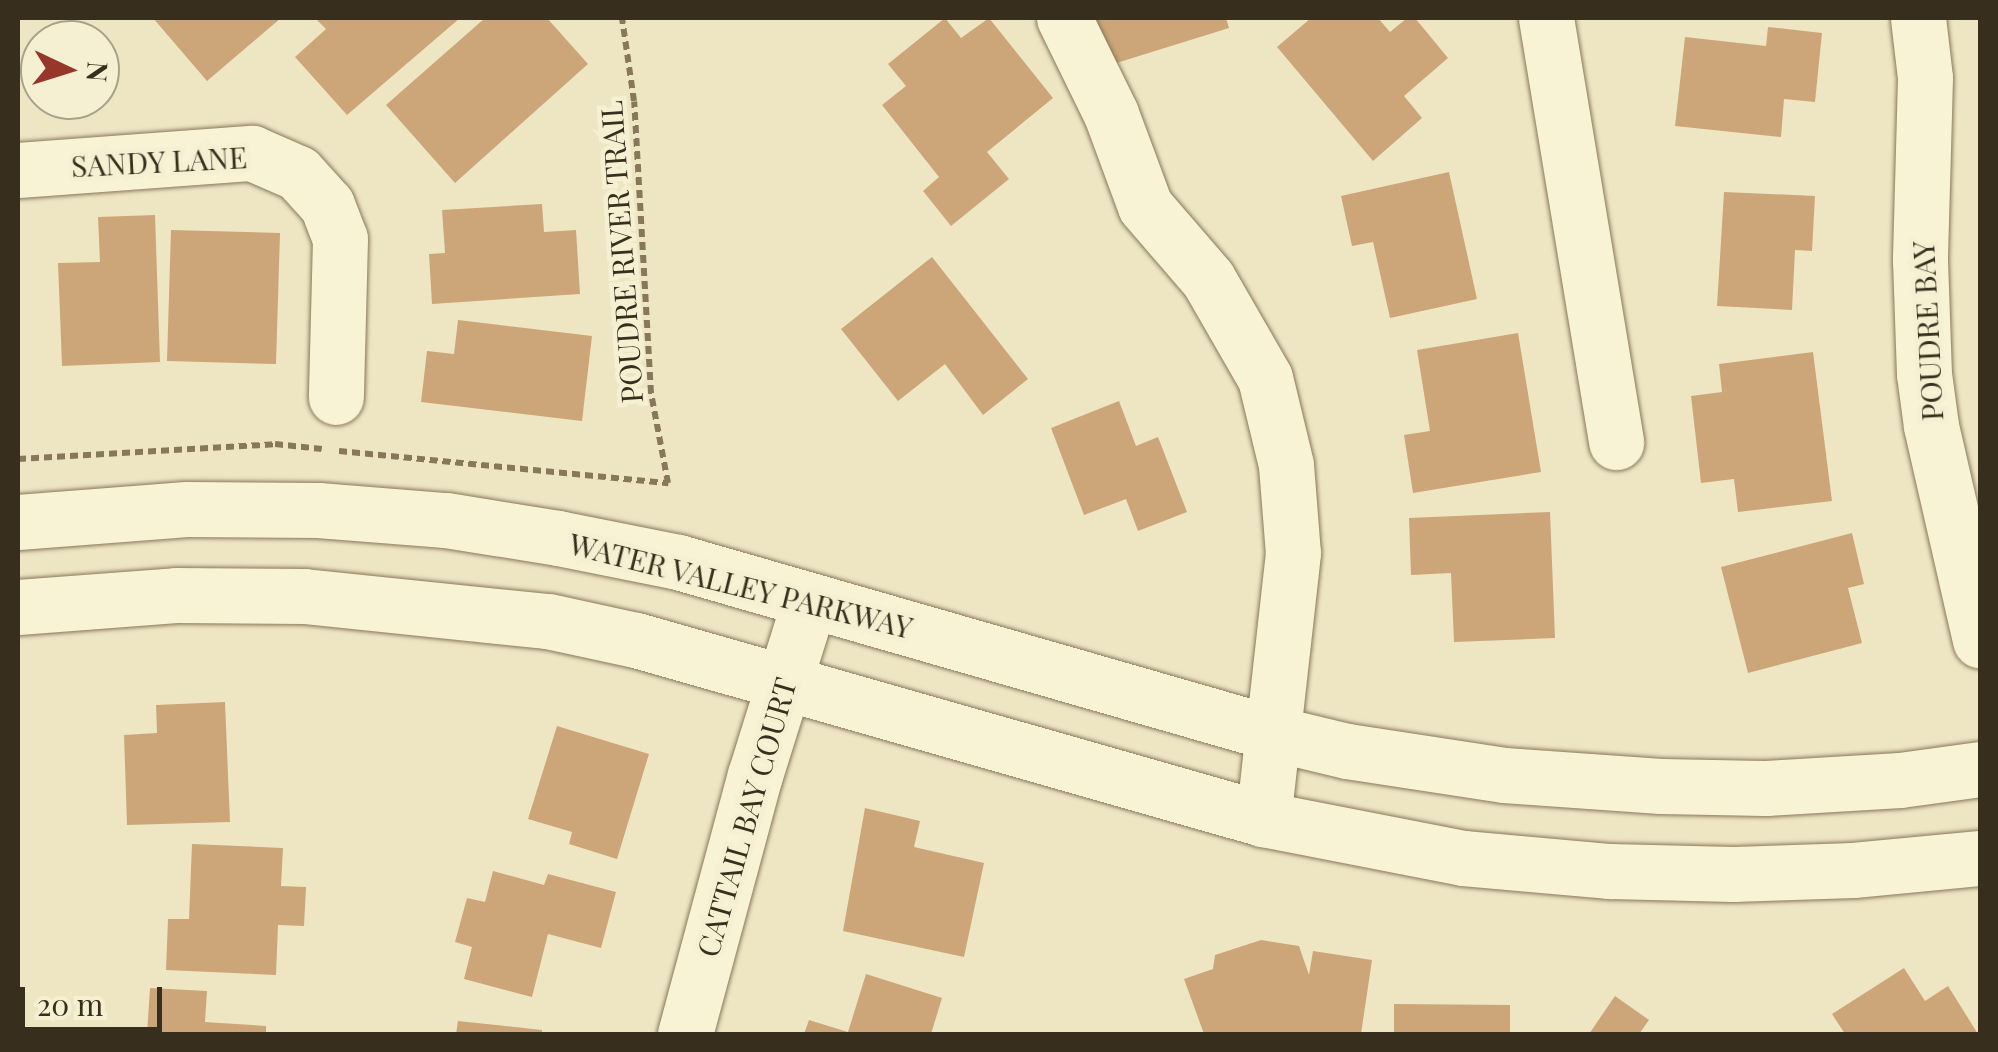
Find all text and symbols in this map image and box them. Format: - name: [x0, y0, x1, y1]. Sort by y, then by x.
- north arrow: [20, 20, 120, 120]
- text: N: [79, 61, 118, 83]
- street label: POUDRE RIVER TRAIL: [592, 99, 650, 405]
- street label: SANDY LANE: [70, 138, 248, 184]
- street label: POUDRE BAY: [1904, 240, 1950, 422]
- street label: WATER VALLEY PARKWAY: [564, 525, 918, 645]
- street label: CATTAIL BAY COURT: [689, 673, 803, 961]
- scale bar: [25, 967, 168, 1029]
- text: 20 m: [37, 984, 103, 1024]

